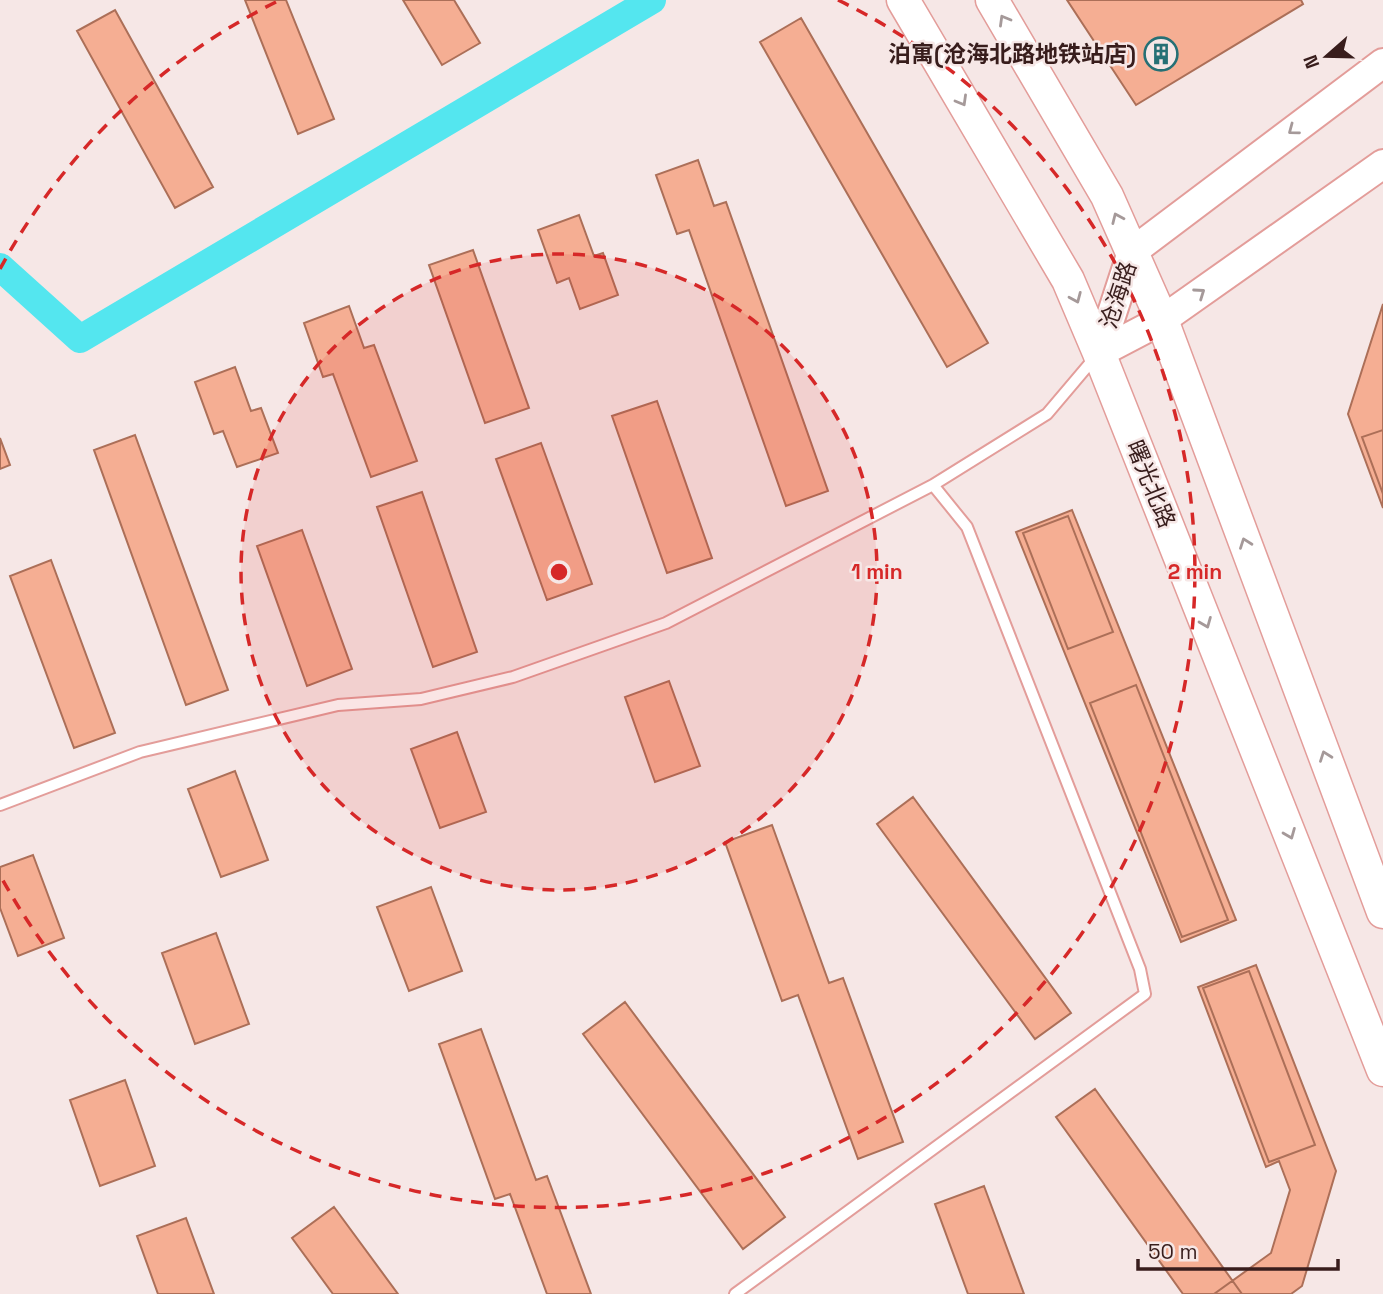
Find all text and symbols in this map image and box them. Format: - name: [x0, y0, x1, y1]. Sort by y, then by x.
- one-way arrow: [999, 15, 1012, 28]
- north arrow: [1292, 21, 1362, 91]
- building icon: 泊寓(沧海北路地铁站店): [1142, 35, 1180, 73]
- place label: 泊寓(沧海北路地铁站店): [888, 39, 1136, 69]
- text: N: [1298, 51, 1325, 72]
- one-way arrow: [954, 94, 967, 106]
- one-way arrow: [1289, 122, 1301, 134]
- one-way arrow: [1111, 213, 1125, 225]
- street label: 沧海路: [1093, 258, 1143, 332]
- one-way arrow: [1192, 289, 1205, 302]
- one-way arrow: [1067, 291, 1081, 303]
- street label: 曙光北路: [1120, 436, 1182, 532]
- one-way arrow: [1240, 538, 1254, 550]
- text: 1 min: [851, 558, 903, 585]
- text: 2 min: [1168, 558, 1222, 585]
- centre of rings: [547, 560, 571, 584]
- one-way arrow: [1197, 616, 1211, 628]
- one-way arrow: [1319, 751, 1333, 763]
- one-way arrow: [1281, 828, 1295, 840]
- scale bar: [1138, 1228, 1338, 1272]
- text: 50 m: [1148, 1238, 1198, 1265]

